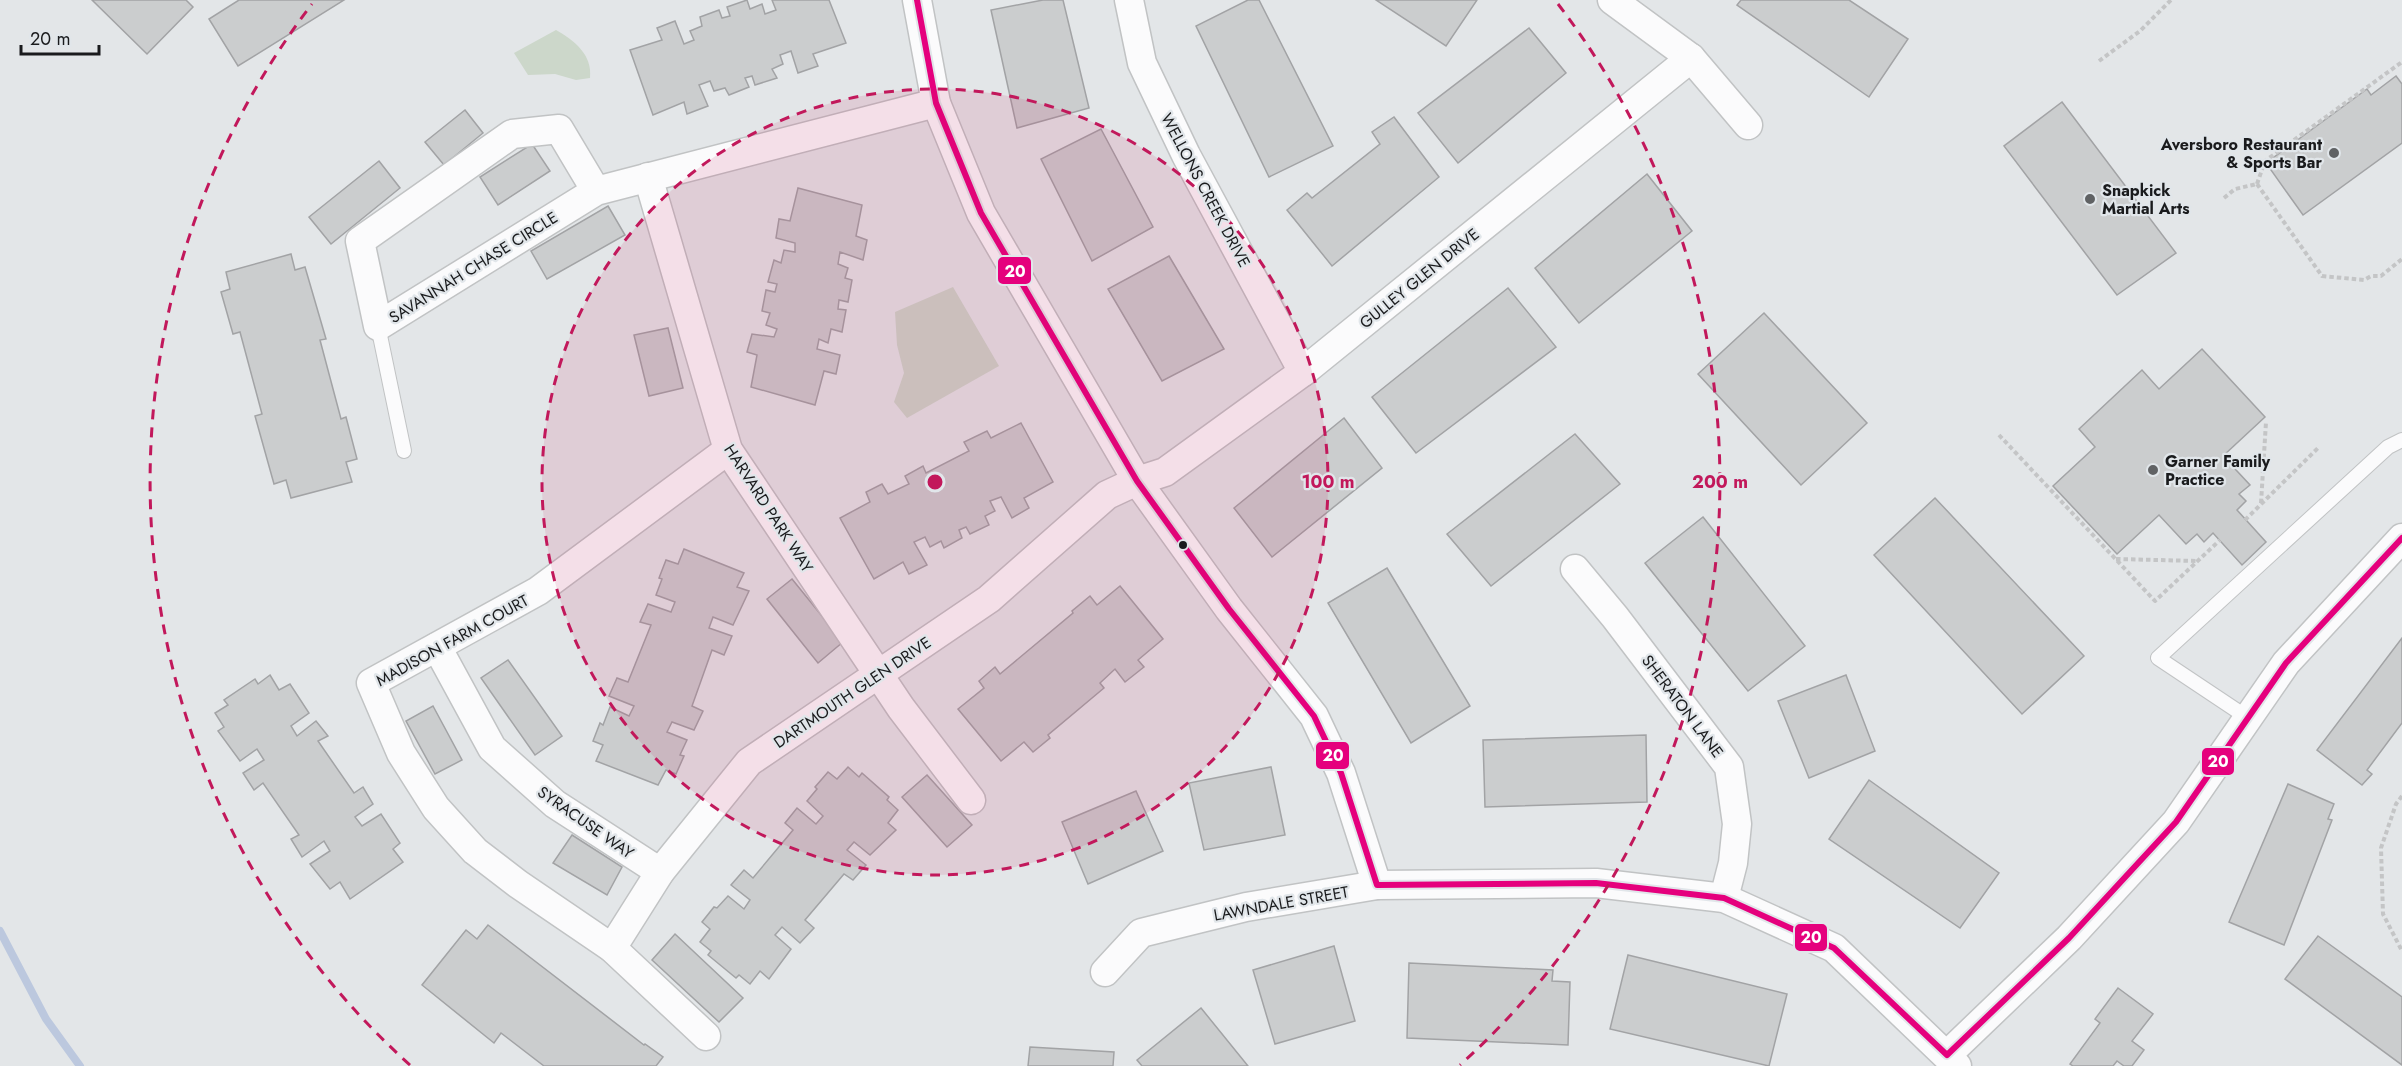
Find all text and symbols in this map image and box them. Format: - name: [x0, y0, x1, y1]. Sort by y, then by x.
- scale bar: [21, 18, 99, 56]
- text: 20 m: [30, 26, 70, 52]
- street label: WELLONS CREEK DRIVE: [1155, 109, 1256, 271]
- place label: Aversboro Restaurant & Sports Bar: [2160, 133, 2323, 174]
- marker: Aversboro Restaurant & Sports Bar: [2327, 146, 2341, 160]
- place label: Snapkick Martial Arts: [2102, 179, 2189, 220]
- marker: Snapkick Martial Arts: [2083, 192, 2097, 206]
- street label: SAVANNAH CHASE CIRCLE: [384, 206, 562, 329]
- street label: GULLEY GLEN DRIVE: [1355, 223, 1484, 334]
- line badge: 20: [997, 256, 1032, 285]
- text: 20: [1004, 260, 1026, 283]
- street label: HARVARD PARK WAY: [718, 440, 819, 577]
- place label: Garner Family Practice: [2165, 450, 2271, 491]
- marker: Garner Family Practice: [2146, 463, 2160, 477]
- text: 100 m: [1301, 469, 1355, 495]
- text: 200 m: [1692, 469, 1748, 495]
- centre of rings: [925, 472, 945, 492]
- unlabelled marker: [1177, 539, 1189, 551]
- street label: MADISON FARM COURT: [372, 589, 533, 692]
- street label: DARTMOUTH GLEN DRIVE: [769, 631, 936, 754]
- street label: SHERATON LANE: [1636, 650, 1729, 762]
- line badge: 20: [1315, 741, 1350, 770]
- text: 20: [1322, 744, 1344, 767]
- line badge: 20: [2201, 747, 2235, 776]
- text: 20: [2207, 750, 2229, 773]
- street label: SYRACUSE WAY: [533, 781, 639, 864]
- street label: LAWNDALE STREET: [1212, 880, 1351, 927]
- line badge: 20: [1794, 923, 1828, 952]
- text: 20: [1800, 926, 1822, 949]

